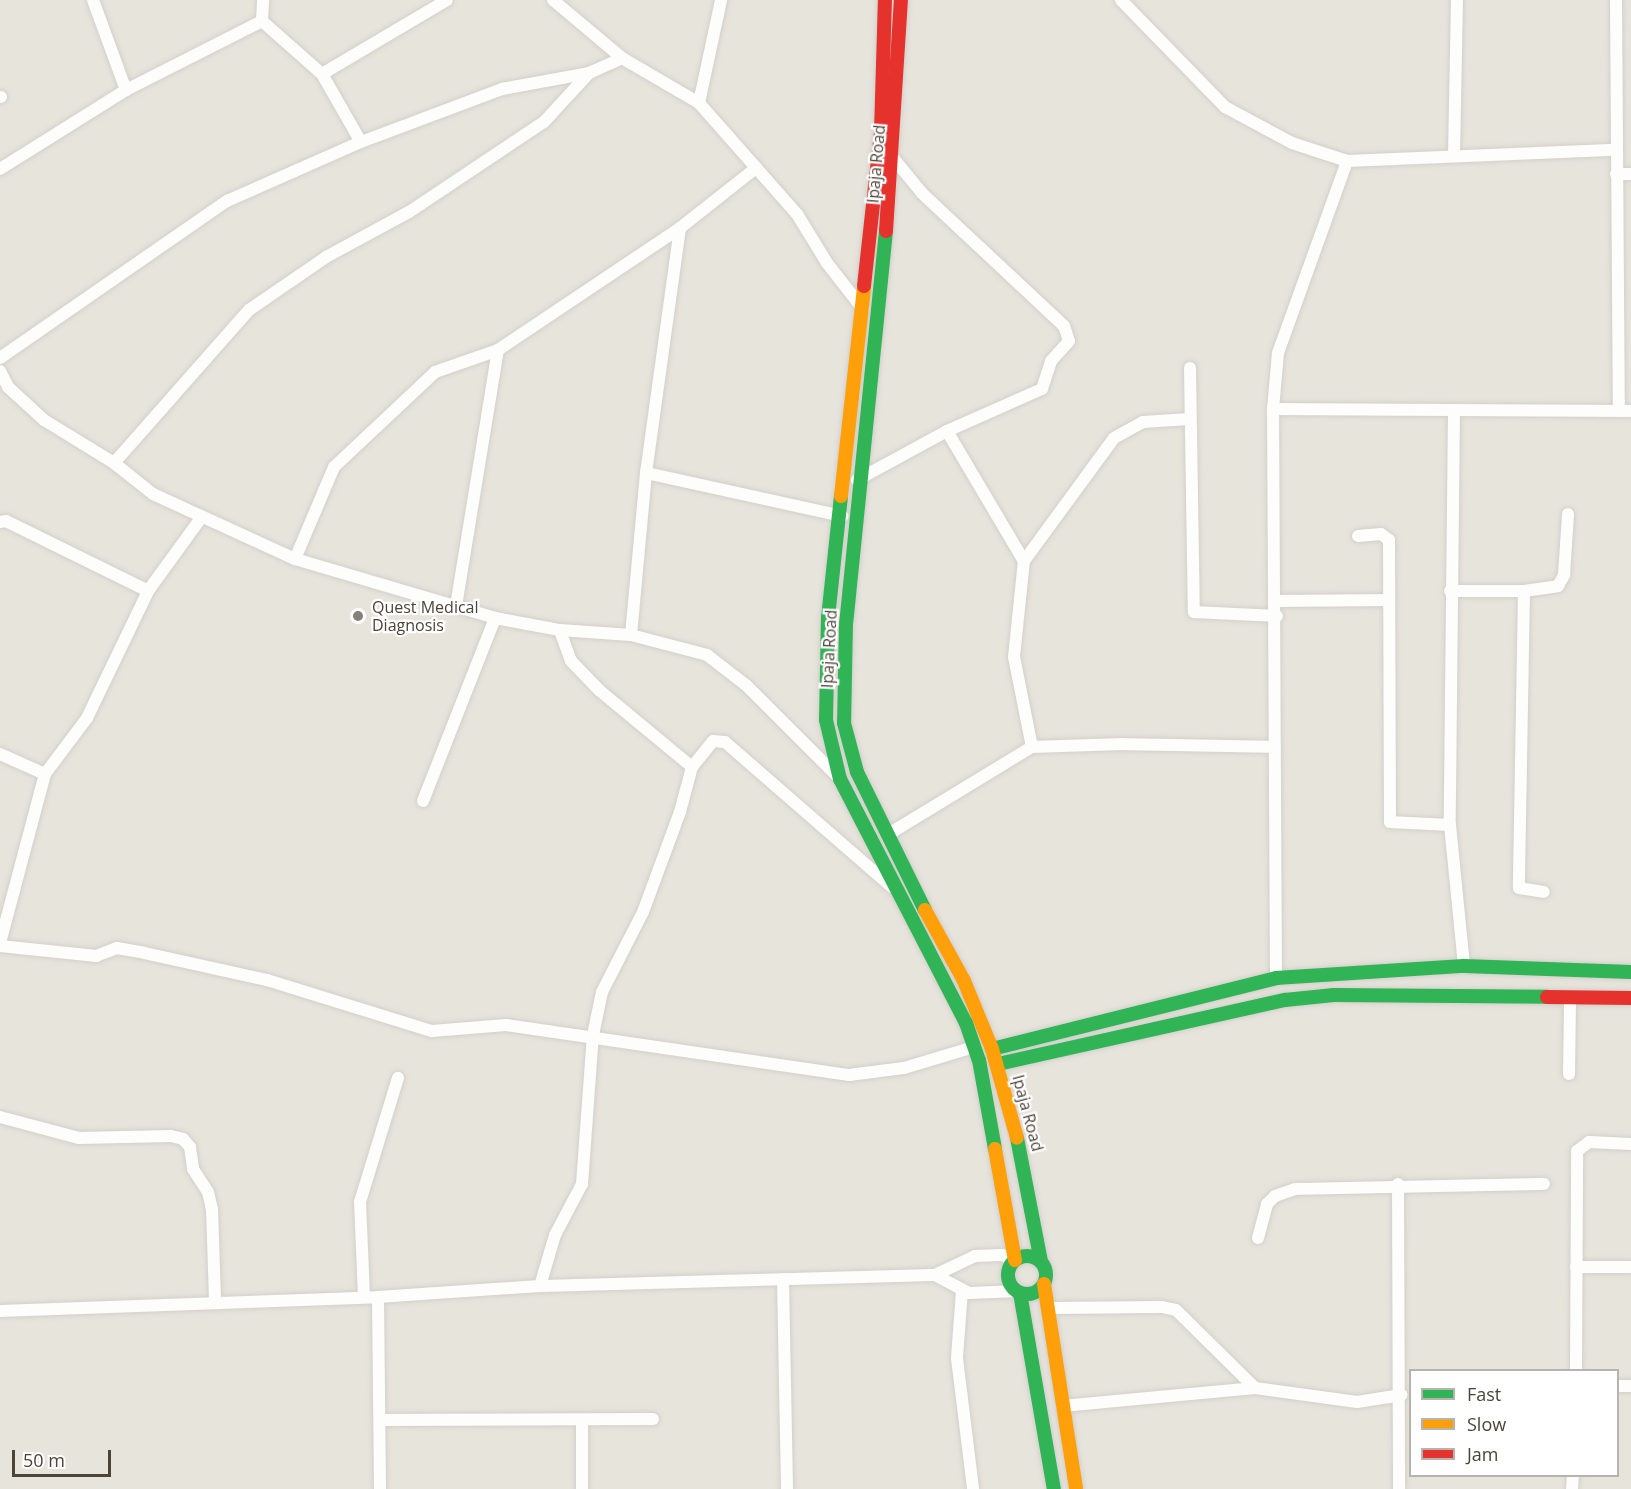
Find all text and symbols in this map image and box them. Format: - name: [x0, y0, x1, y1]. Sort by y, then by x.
- street label: Ipaja Road: [863, 124, 889, 204]
- place label: Quest Medical Diagnosis: [372, 597, 479, 635]
- marker: Quest Medical Diagnosis: [349, 607, 367, 625]
- street label: Ipaja Road: [817, 609, 841, 689]
- street label: Ipaja Road: [1009, 1073, 1047, 1153]
- legend: [1409, 1369, 1619, 1477]
- text: Fast: [1467, 1382, 1501, 1406]
- text: Slow: [1467, 1412, 1506, 1436]
- scale bar: [15, 1438, 114, 1476]
- text: Jam: [1467, 1442, 1499, 1466]
- text: 50 m: [23, 1448, 65, 1472]

